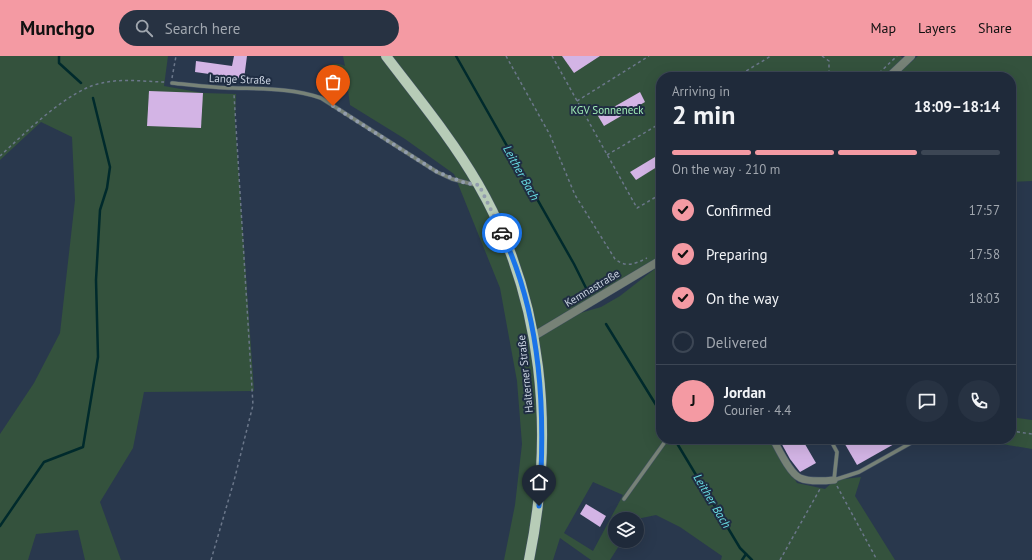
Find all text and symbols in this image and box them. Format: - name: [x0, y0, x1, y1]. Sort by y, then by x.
- search box: [119, 10, 399, 46]
- text: Munchgo: [20, 16, 95, 40]
- icon: search: [133, 17, 155, 39]
- text: Search here: [165, 19, 240, 38]
- text: Map: [870, 19, 896, 37]
- text: Layers: [918, 19, 956, 37]
- text: Share: [978, 19, 1012, 37]
- pin: [316, 65, 350, 106]
- street label: Lange Straße: [209, 71, 272, 87]
- icon: bag: [322, 71, 344, 93]
- text: Arriving in: [672, 83, 730, 100]
- text: 18:09–18:14: [914, 97, 1000, 116]
- text: 2 min: [672, 98, 735, 131]
- park label: KGV Sonneneck: [571, 103, 644, 117]
- water label: Leither Bach: [500, 143, 543, 203]
- text: On the way · 210 m: [672, 161, 780, 178]
- icon: check: [672, 199, 694, 221]
- text: Confirmed: [706, 201, 771, 220]
- text: 17:57: [969, 202, 1000, 219]
- courier: [482, 213, 522, 253]
- icon: car: [491, 222, 513, 244]
- icon: check: [672, 243, 694, 265]
- text: Preparing: [706, 245, 768, 264]
- text: 17:58: [969, 246, 1000, 263]
- street label: Kemnastraße: [562, 266, 622, 310]
- icon: check: [672, 287, 694, 309]
- text: On the way: [706, 289, 779, 308]
- text: 18:03: [969, 290, 1000, 307]
- text: Delivered: [706, 333, 767, 352]
- street label: Halterner Straße: [514, 334, 536, 414]
- button: chat: [906, 380, 948, 422]
- button: phone: [958, 380, 1000, 422]
- text: Jordan: [724, 383, 766, 402]
- text: J: [690, 391, 696, 410]
- text: Courier · 4.4: [724, 402, 791, 419]
- pin: [522, 465, 556, 506]
- icon: home: [528, 471, 550, 493]
- water label: Leither Bach: [690, 471, 735, 531]
- map controls: [608, 512, 644, 548]
- button: layers: [608, 512, 644, 548]

